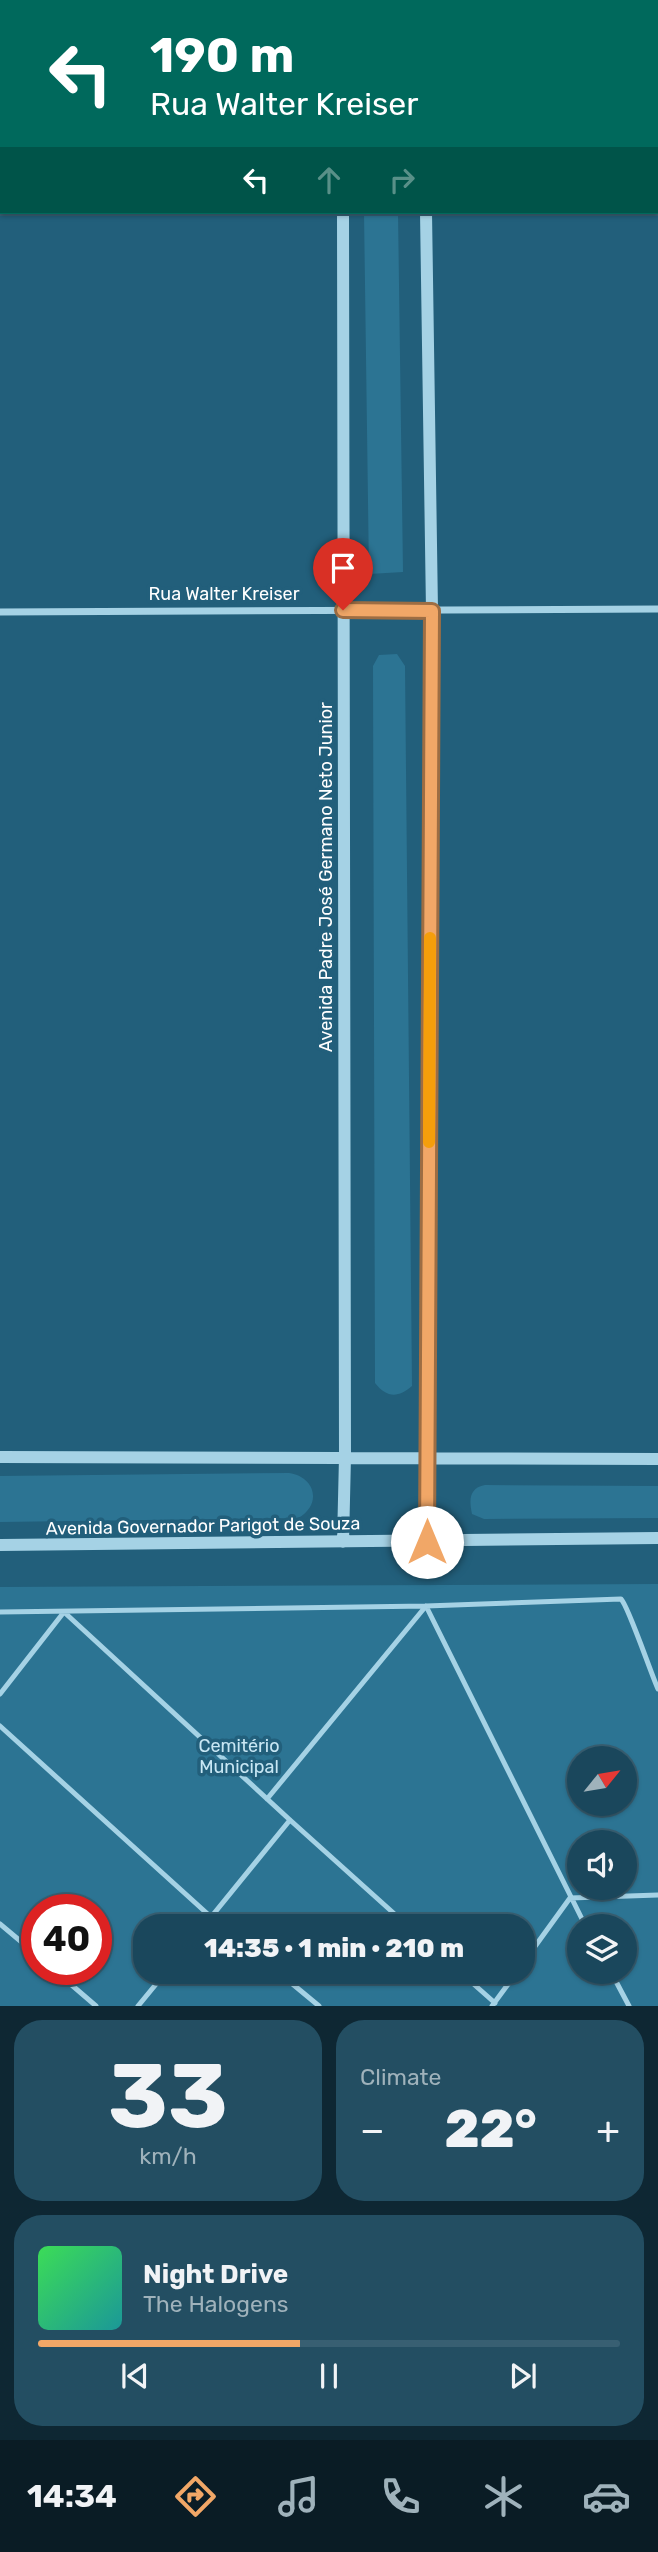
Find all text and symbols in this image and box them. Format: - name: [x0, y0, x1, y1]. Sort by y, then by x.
- text: 190 m: [150, 26, 294, 84]
- icon: left: [35, 28, 126, 119]
- text: Rua Walter Kreiser: [150, 85, 418, 123]
- icon: left: [237, 161, 275, 199]
- icon: ahead: [310, 161, 348, 199]
- icon: right: [383, 161, 421, 199]
- pin: [313, 538, 373, 610]
- icon: arrive: [324, 549, 362, 587]
- street label: Rua Walter Kreiser: [149, 583, 300, 605]
- street label: Avenida Padre José Germano Neto Junior: [315, 702, 337, 1052]
- position arrow: [390, 1505, 464, 1579]
- street label: Avenida Governador Parigot de Souza: [45, 1512, 361, 1540]
- park label: Cemitério Municipal: [198, 1735, 280, 1778]
- north arrow: [567, 1746, 637, 1816]
- map controls: [567, 1746, 637, 1984]
- button: sound: [567, 1830, 637, 1900]
- speed limit sign: 40: [21, 1894, 112, 1985]
- button: layers: [567, 1914, 637, 1984]
- text: 14:35 · 1 min · 210 m: [204, 1933, 464, 1964]
- text: 33: [108, 2042, 228, 2150]
- text: Climate: [360, 2063, 441, 2091]
- text: 22°: [444, 2098, 537, 2160]
- text: −: [360, 2107, 385, 2153]
- text: +: [596, 2107, 620, 2153]
- text: km/h: [139, 2142, 197, 2170]
- text: Night Drive: [143, 2259, 288, 2290]
- text: The Halogens: [143, 2290, 289, 2318]
- icon: previous: [116, 2357, 154, 2395]
- icon: pause: [310, 2357, 348, 2395]
- icon: next: [504, 2357, 542, 2395]
- icon: directions: [171, 2472, 220, 2521]
- icon: music: [274, 2472, 323, 2521]
- icon: phone: [376, 2472, 425, 2521]
- icon: climate: [479, 2472, 528, 2521]
- icon: car: [582, 2472, 631, 2521]
- text: 14:34: [27, 2477, 117, 2515]

